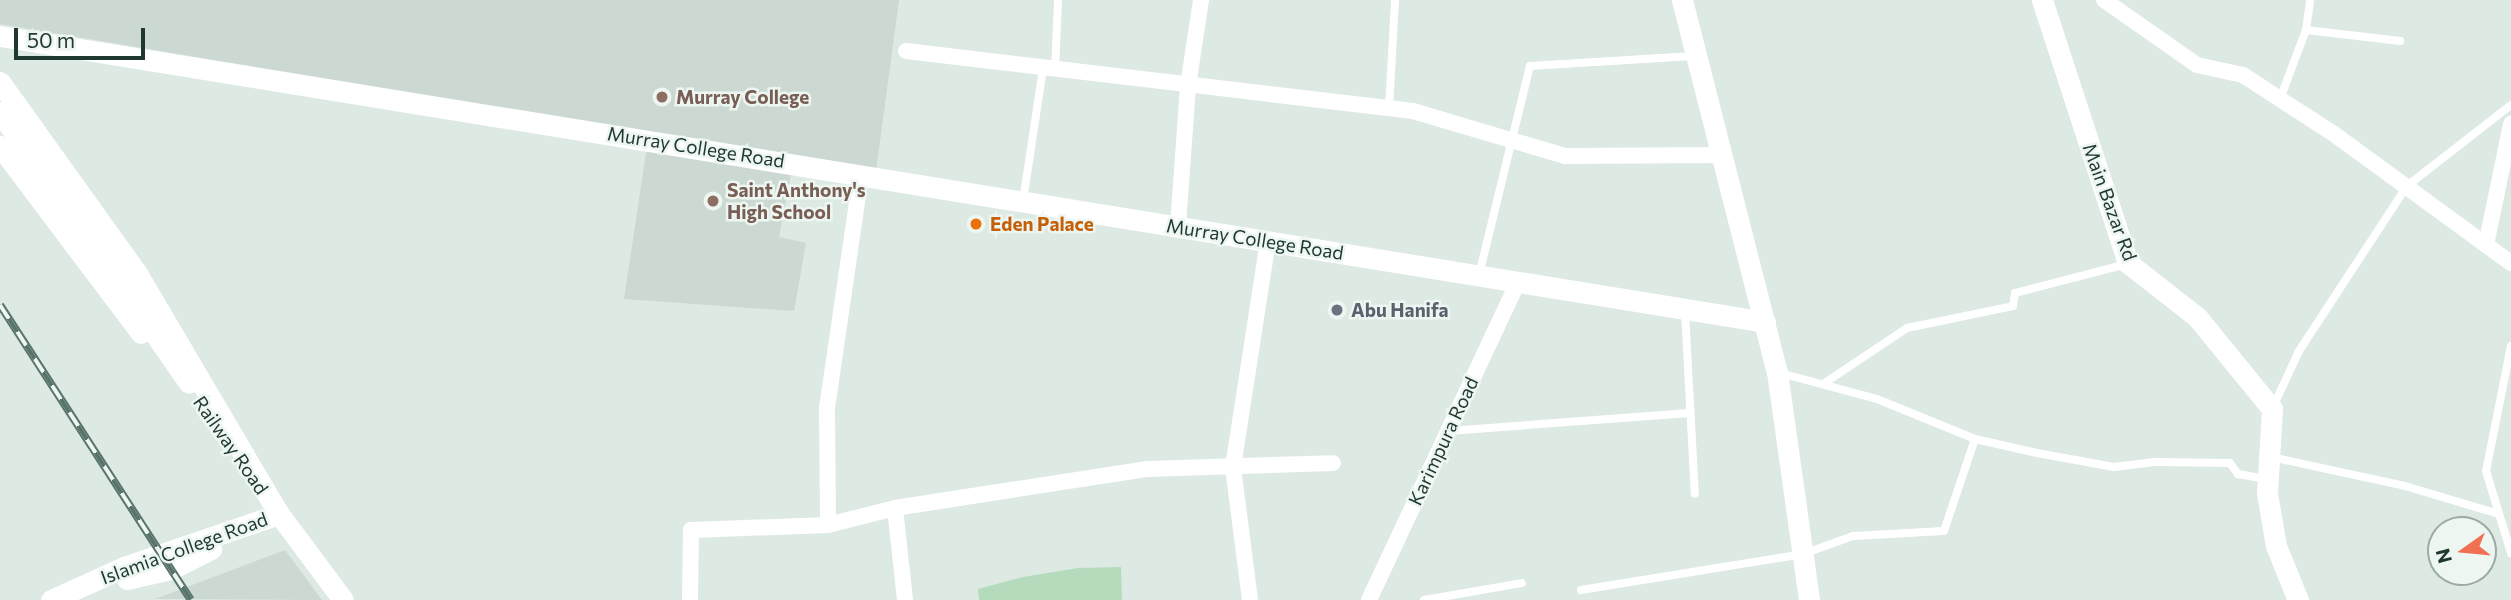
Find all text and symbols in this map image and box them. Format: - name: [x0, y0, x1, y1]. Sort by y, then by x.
- scale bar: [18, 14, 149, 58]
- text: 50 m: [27, 27, 75, 52]
- place label: Murray College: [676, 86, 809, 108]
- marker: Murray College: [654, 89, 670, 105]
- street label: Murray College Road: [606, 122, 786, 172]
- street label: Main Bazar Rd: [2078, 140, 2142, 264]
- place label: Saint Anthony's High School: [727, 179, 866, 223]
- marker: Saint Anthony's High School: [705, 193, 721, 209]
- place label: Eden Palace: [990, 213, 1094, 235]
- street label: Murray College Road: [1165, 214, 1345, 264]
- marker: Eden Palace: [968, 216, 984, 232]
- place label: Abu Hanifa: [1351, 299, 1449, 321]
- marker: Abu Hanifa: [1329, 302, 1345, 318]
- street label: Karimpura Road: [1403, 373, 1483, 509]
- street label: Railway Road: [189, 391, 273, 499]
- street label: Islamia College Road: [97, 507, 271, 589]
- north arrow: [2427, 516, 2497, 586]
- text: N: [2430, 546, 2456, 566]

